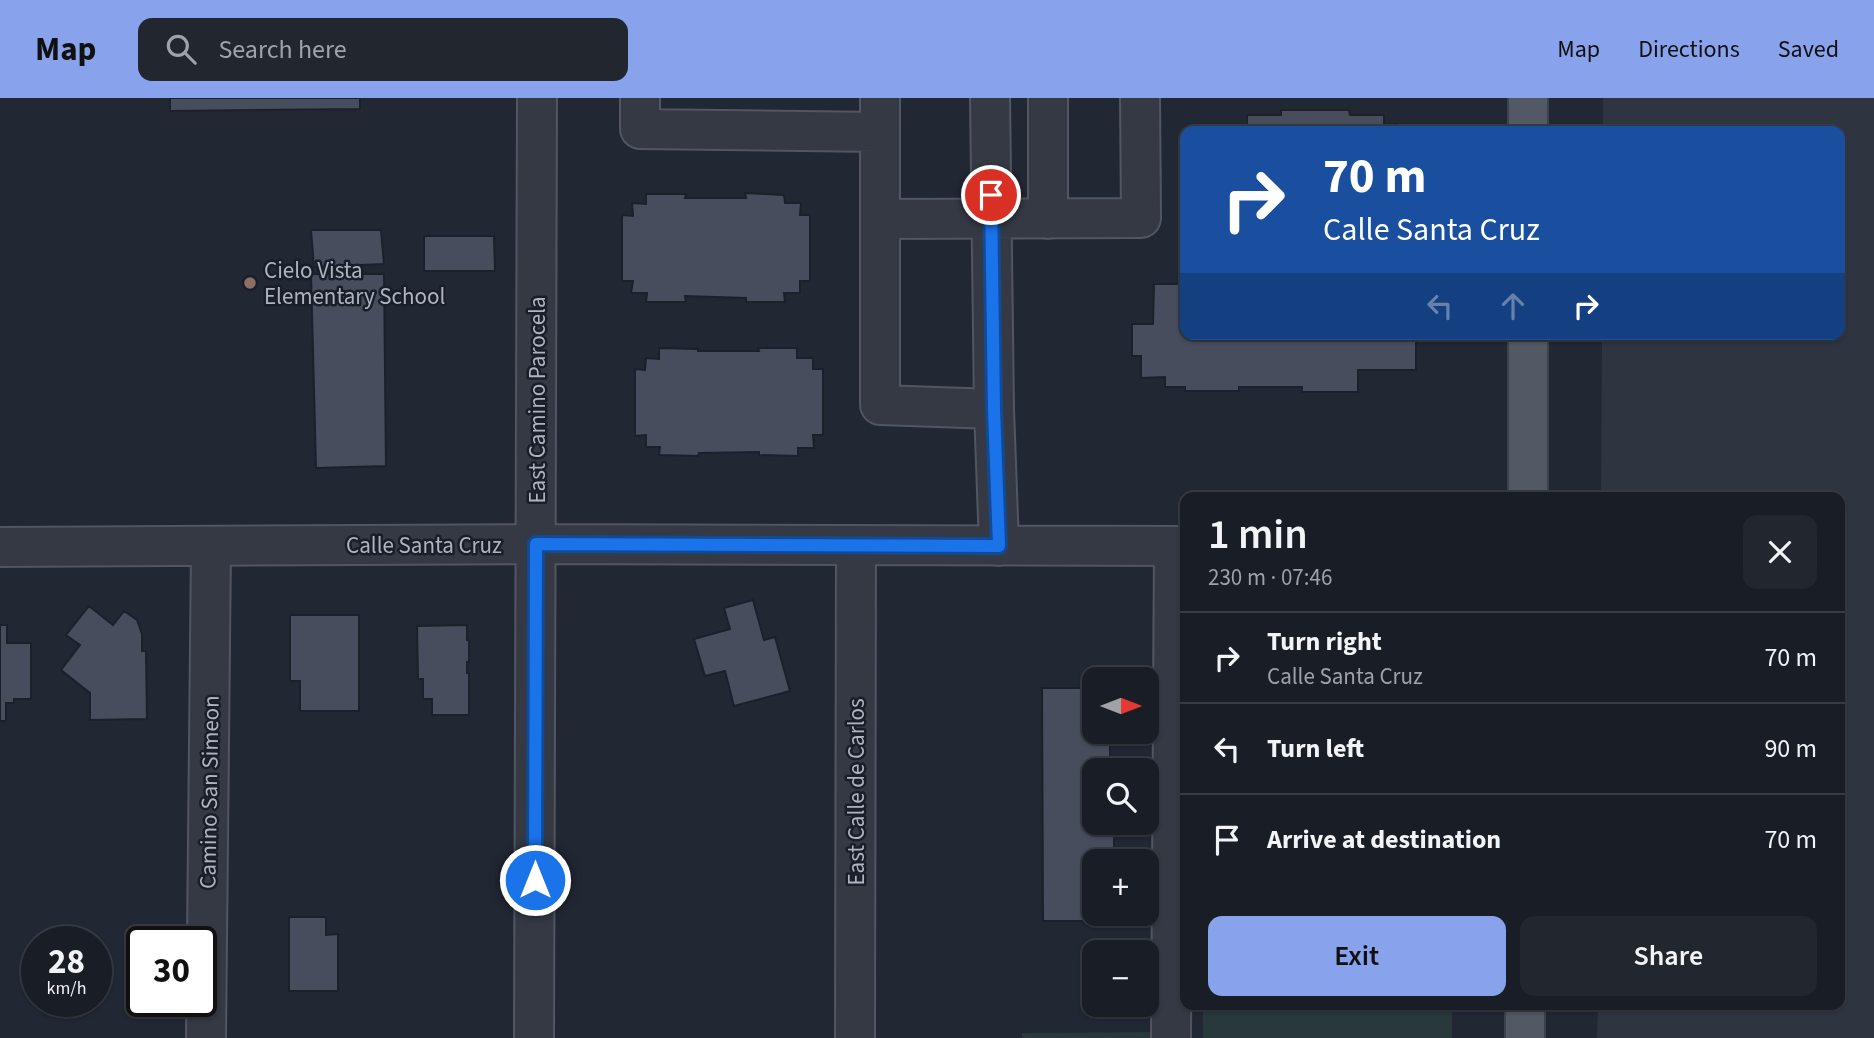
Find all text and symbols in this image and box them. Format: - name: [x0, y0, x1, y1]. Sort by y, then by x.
- search box: [138, 18, 628, 81]
- text: Map: [35, 26, 96, 73]
- icon: search: [162, 30, 200, 68]
- text: Search here: [218, 31, 347, 68]
- text: Map: [1557, 32, 1600, 67]
- text: Directions: [1638, 32, 1740, 67]
- text: Saved: [1778, 32, 1839, 67]
- text: 70 m: [1323, 142, 1427, 212]
- icon: right: [1208, 154, 1299, 245]
- pin: [961, 165, 1021, 225]
- icon: arrive: [972, 176, 1010, 214]
- text: Calle Santa Cruz: [1323, 207, 1540, 253]
- place label: Cielo Vista Elementary School: [264, 254, 445, 313]
- marker: Cielo Vista Elementary School: [242, 275, 258, 291]
- icon: left: [1421, 287, 1459, 325]
- icon: ahead: [1494, 287, 1532, 325]
- icon: right: [1567, 287, 1605, 325]
- street label: East Camino Parocela: [521, 296, 554, 504]
- text: 1 min: [1208, 505, 1308, 565]
- button: close: [1743, 515, 1817, 589]
- street label: Calle Santa Cruz: [346, 529, 502, 562]
- text: 230 m · 07:46: [1208, 561, 1332, 594]
- text: Turn right: [1267, 623, 1382, 660]
- icon: right: [1208, 639, 1246, 677]
- text: 70 m: [1764, 639, 1817, 676]
- text: Calle Santa Cruz: [1267, 660, 1423, 693]
- north arrow: [1082, 667, 1158, 744]
- map controls: [1082, 667, 1159, 1017]
- street label: Camino San Simeon: [191, 695, 228, 889]
- street label: East Calle de Carlos: [840, 698, 873, 886]
- icon: left: [1208, 730, 1246, 768]
- text: Turn left: [1267, 730, 1364, 767]
- text: 90 m: [1764, 730, 1817, 767]
- button: search: [1082, 758, 1159, 835]
- icon: arrive: [1208, 821, 1246, 859]
- text: Arrive at destination: [1267, 821, 1501, 858]
- text: 70 m: [1764, 821, 1817, 858]
- position arrow: [498, 843, 572, 917]
- button: +: [1082, 849, 1159, 926]
- button: Exit: [1208, 916, 1506, 996]
- button: Share: [1520, 916, 1817, 996]
- speed limit sign: 30: [126, 926, 217, 1017]
- text: 28: [48, 937, 85, 987]
- button: −: [1082, 940, 1159, 1017]
- text: km/h: [47, 976, 86, 1001]

